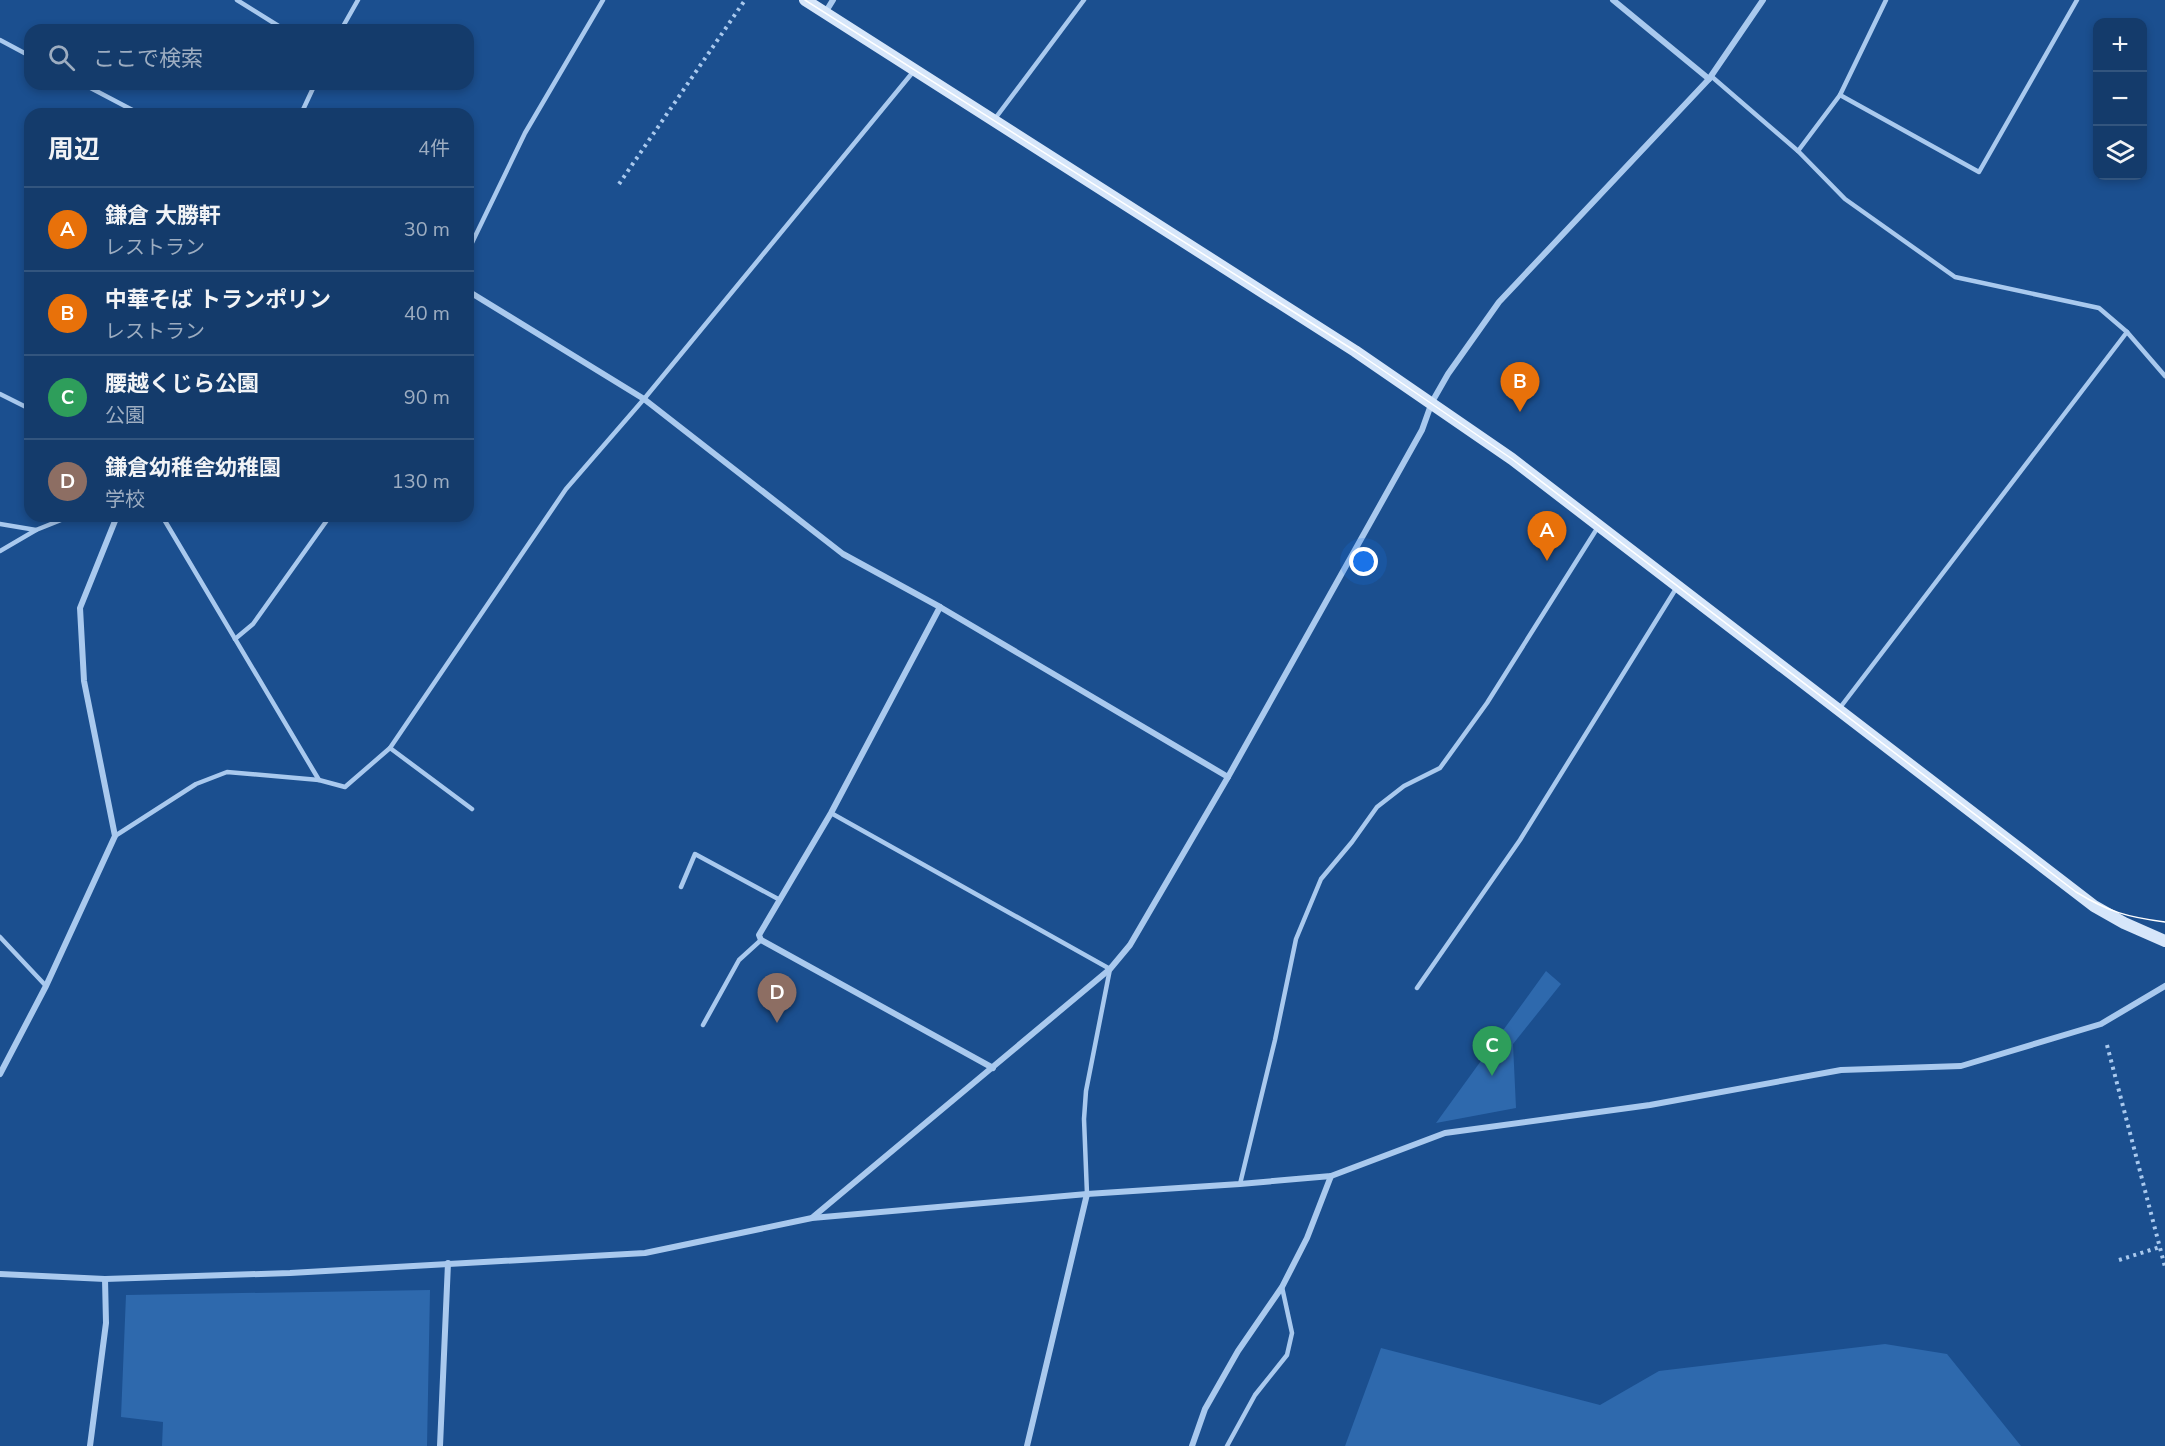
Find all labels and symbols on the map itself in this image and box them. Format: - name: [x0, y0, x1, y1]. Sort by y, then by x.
- pin: B: [1500, 362, 1540, 412]
- pin: A: [1528, 512, 1566, 561]
- your location: [1349, 547, 1378, 576]
- pin: D: [758, 974, 796, 1023]
- pin: C: [1472, 1026, 1512, 1076]

